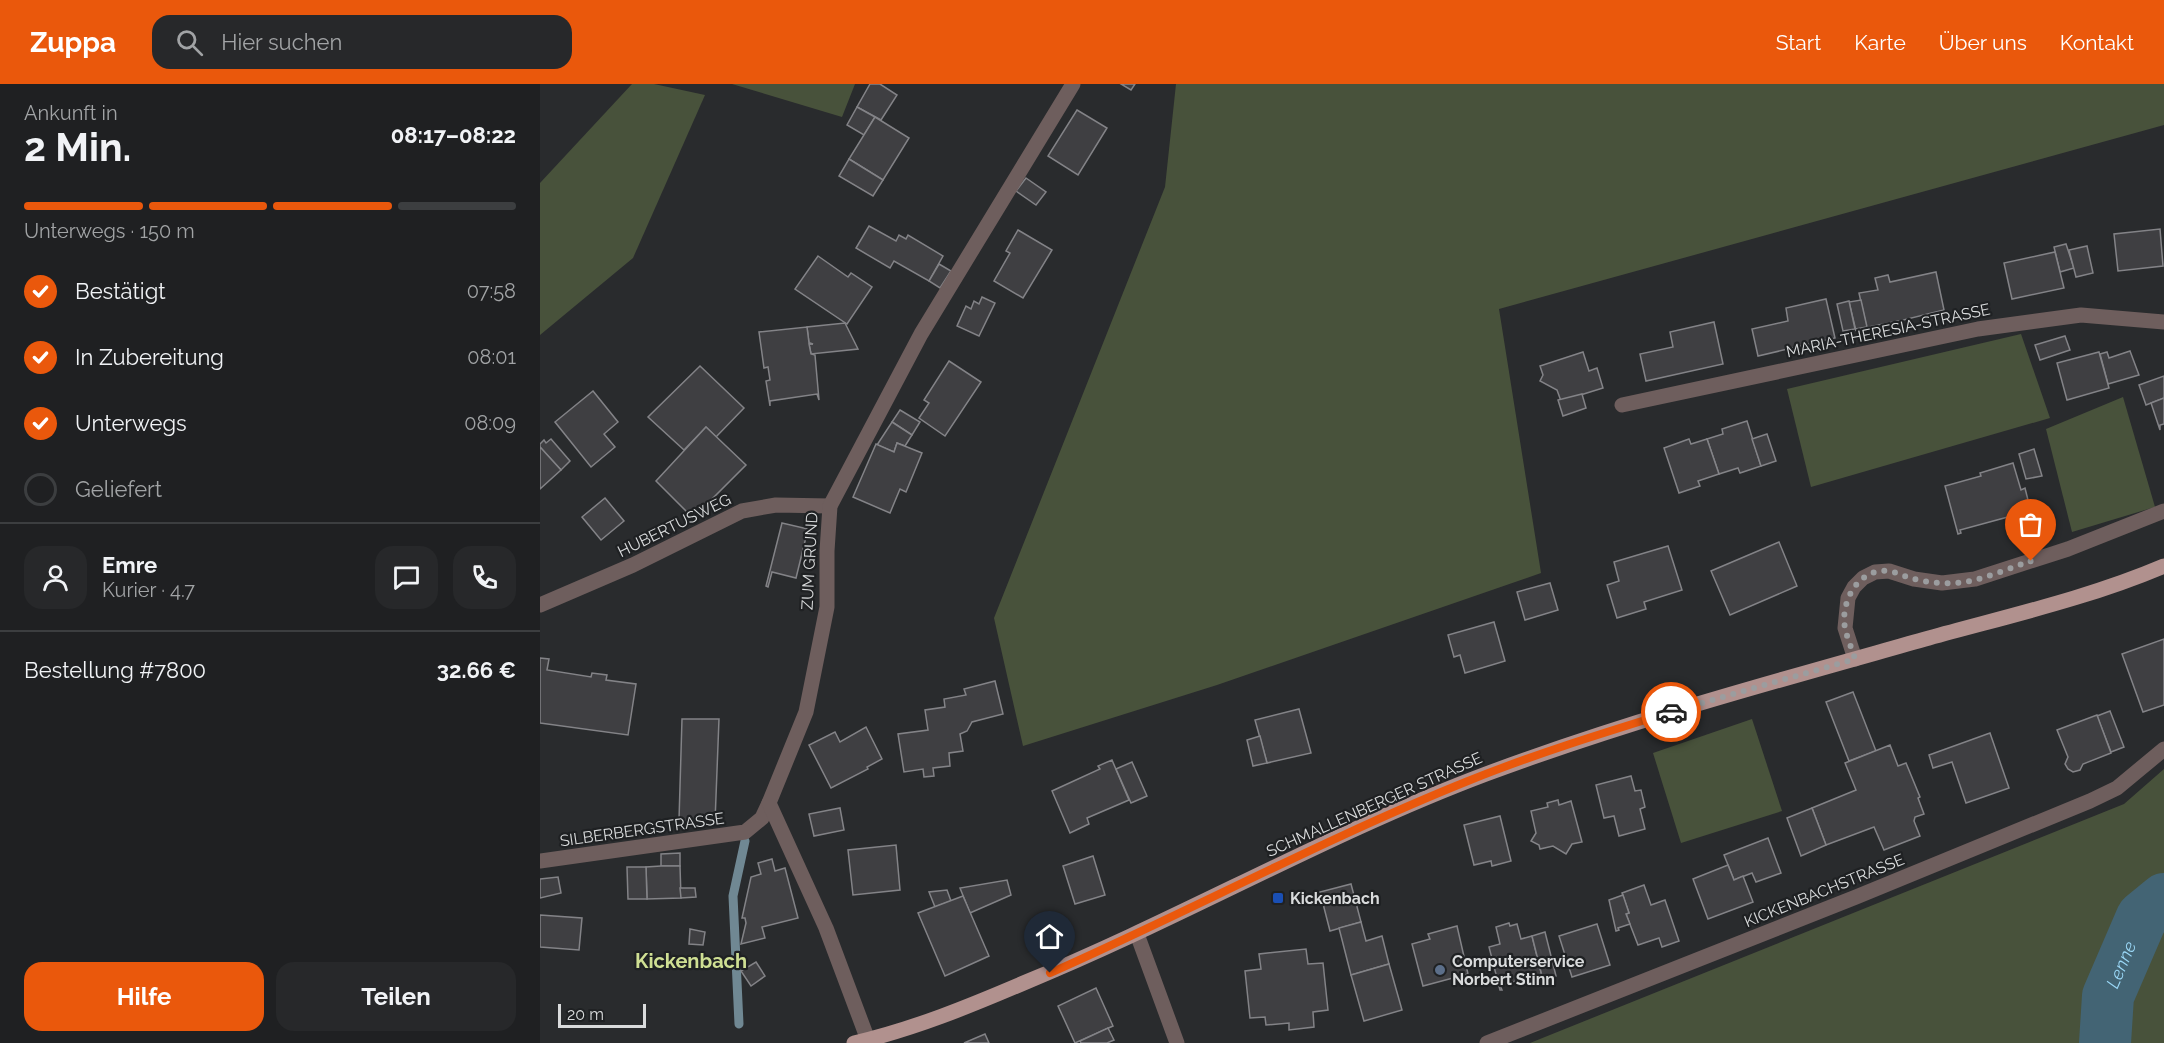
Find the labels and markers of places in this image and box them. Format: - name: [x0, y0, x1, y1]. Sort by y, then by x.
- pin: [2005, 499, 2056, 561]
- place label: Kickenbach: [1290, 889, 1380, 908]
- marker: Kickenbach: [1271, 891, 1285, 905]
- pin: [1024, 911, 1075, 973]
- place label: Computerservice Norbert Stinn: [1452, 952, 1585, 989]
- marker: Computerservice Norbert Stinn: [1433, 963, 1447, 977]

